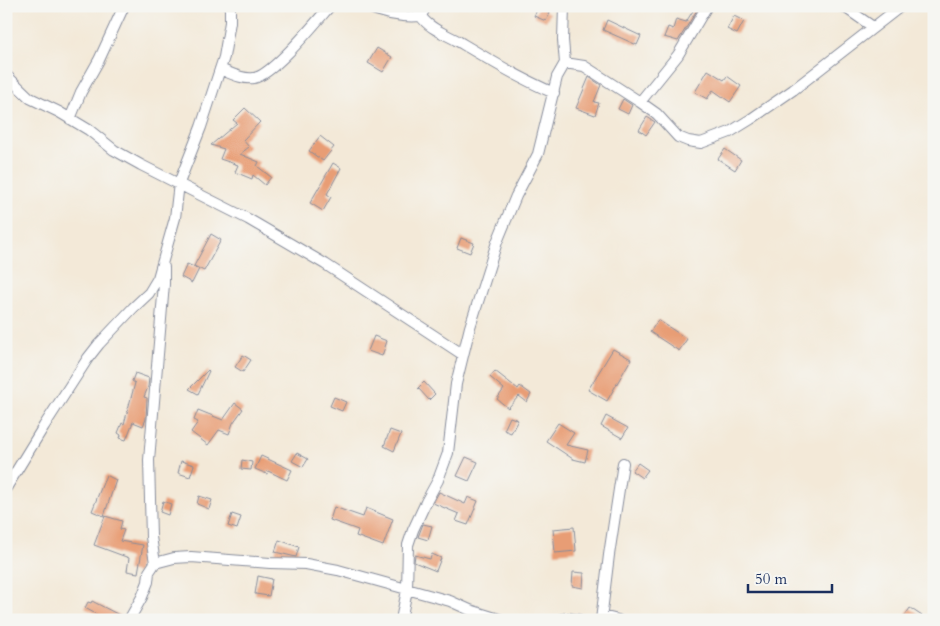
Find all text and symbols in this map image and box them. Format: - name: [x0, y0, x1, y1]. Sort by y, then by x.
- scale bar: [748, 561, 831, 593]
- text: 50 m: [755, 569, 787, 589]

